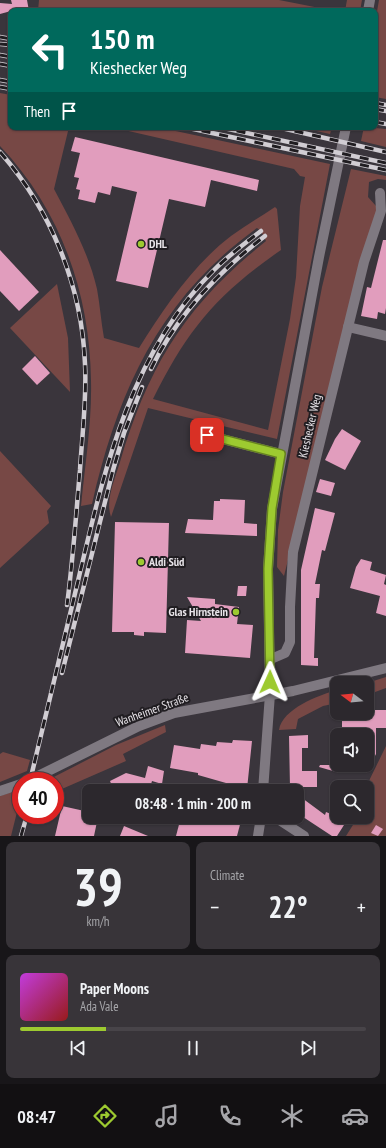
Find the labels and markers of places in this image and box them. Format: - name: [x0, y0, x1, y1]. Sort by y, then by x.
- place label: DHL: [149, 236, 167, 251]
- marker: DHL: [136, 239, 146, 249]
- pin: [190, 418, 224, 452]
- place label: Aldi Süd: [148, 554, 184, 569]
- marker: Aldi Süd: [136, 557, 146, 567]
- place label: Glas Hirnstein: [169, 604, 228, 619]
- marker: Glas Hirnstein: [231, 607, 241, 617]

